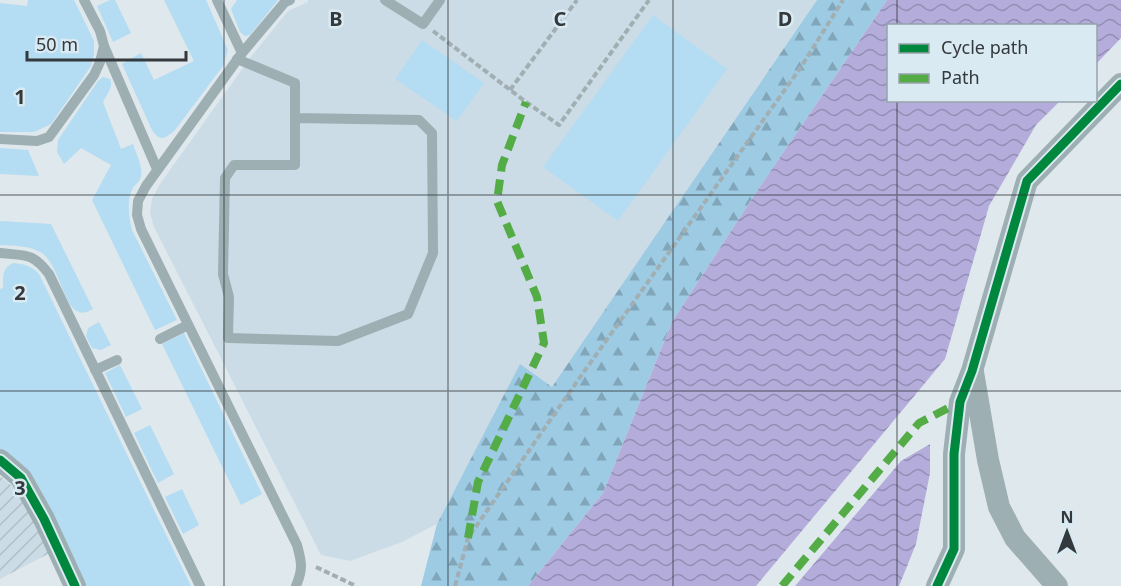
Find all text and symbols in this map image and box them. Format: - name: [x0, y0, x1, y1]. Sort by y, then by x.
- text: B: [329, 5, 343, 32]
- text: C: [554, 5, 567, 32]
- text: D: [778, 5, 792, 32]
- scale bar: [27, 24, 186, 62]
- legend: [887, 24, 1097, 102]
- text: 50 m: [36, 32, 78, 56]
- text: Cycle path: [941, 35, 1028, 59]
- text: Path: [941, 65, 980, 89]
- text: 1: [14, 83, 26, 110]
- text: 2: [14, 279, 26, 306]
- text: 3: [14, 474, 26, 501]
- north arrow: [1037, 502, 1097, 562]
- text: N: [1060, 506, 1074, 528]

